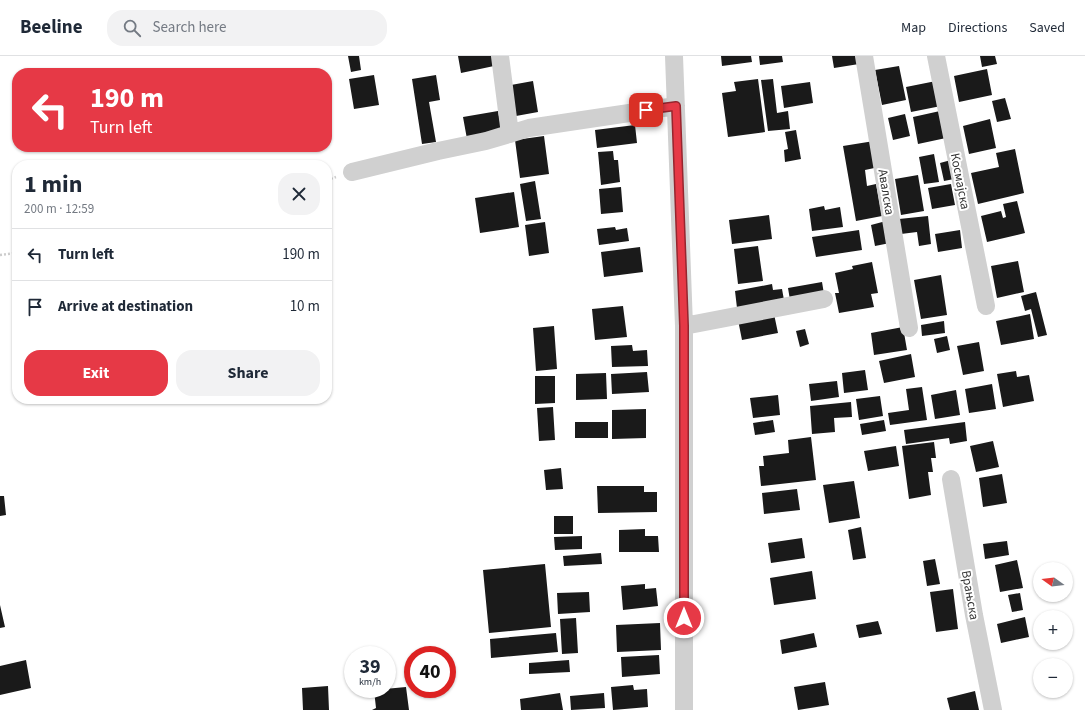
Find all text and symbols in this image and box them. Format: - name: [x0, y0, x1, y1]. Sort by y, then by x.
- search box: [107, 10, 387, 46]
- text: Beeline: [20, 14, 83, 41]
- icon: search: [121, 17, 143, 39]
- text: Search here: [153, 17, 227, 38]
- text: Map: [901, 18, 926, 38]
- text: Directions: [948, 18, 1007, 38]
- text: Saved: [1029, 18, 1065, 38]
- text: 190 m: [90, 78, 164, 118]
- icon: left: [24, 84, 76, 136]
- pin: [629, 93, 663, 127]
- icon: arrive: [635, 99, 657, 121]
- text: Turn left: [90, 115, 152, 140]
- street label: Космајска: [946, 151, 974, 211]
- text: 1 min: [24, 167, 82, 202]
- street label: Авалска: [874, 168, 898, 216]
- button: close: [278, 173, 320, 215]
- text: 200 m · 12:59: [24, 200, 94, 218]
- icon: left: [24, 244, 46, 266]
- text: Turn left: [58, 244, 114, 265]
- text: 190 m: [282, 244, 320, 265]
- icon: arrive: [24, 296, 46, 318]
- text: Arrive at destination: [58, 296, 193, 317]
- text: 10 m: [290, 296, 320, 317]
- button: Exit: [24, 350, 168, 396]
- button: Share: [176, 350, 320, 396]
- north arrow: [1033, 562, 1073, 602]
- map controls: [1033, 562, 1073, 698]
- street label: Врањска: [957, 569, 983, 621]
- position arrow: [663, 597, 705, 639]
- button: +: [1033, 610, 1073, 650]
- speed limit sign: 40: [404, 646, 456, 698]
- text: 39: [359, 653, 381, 681]
- button: −: [1033, 658, 1073, 698]
- text: km/h: [359, 675, 381, 689]

